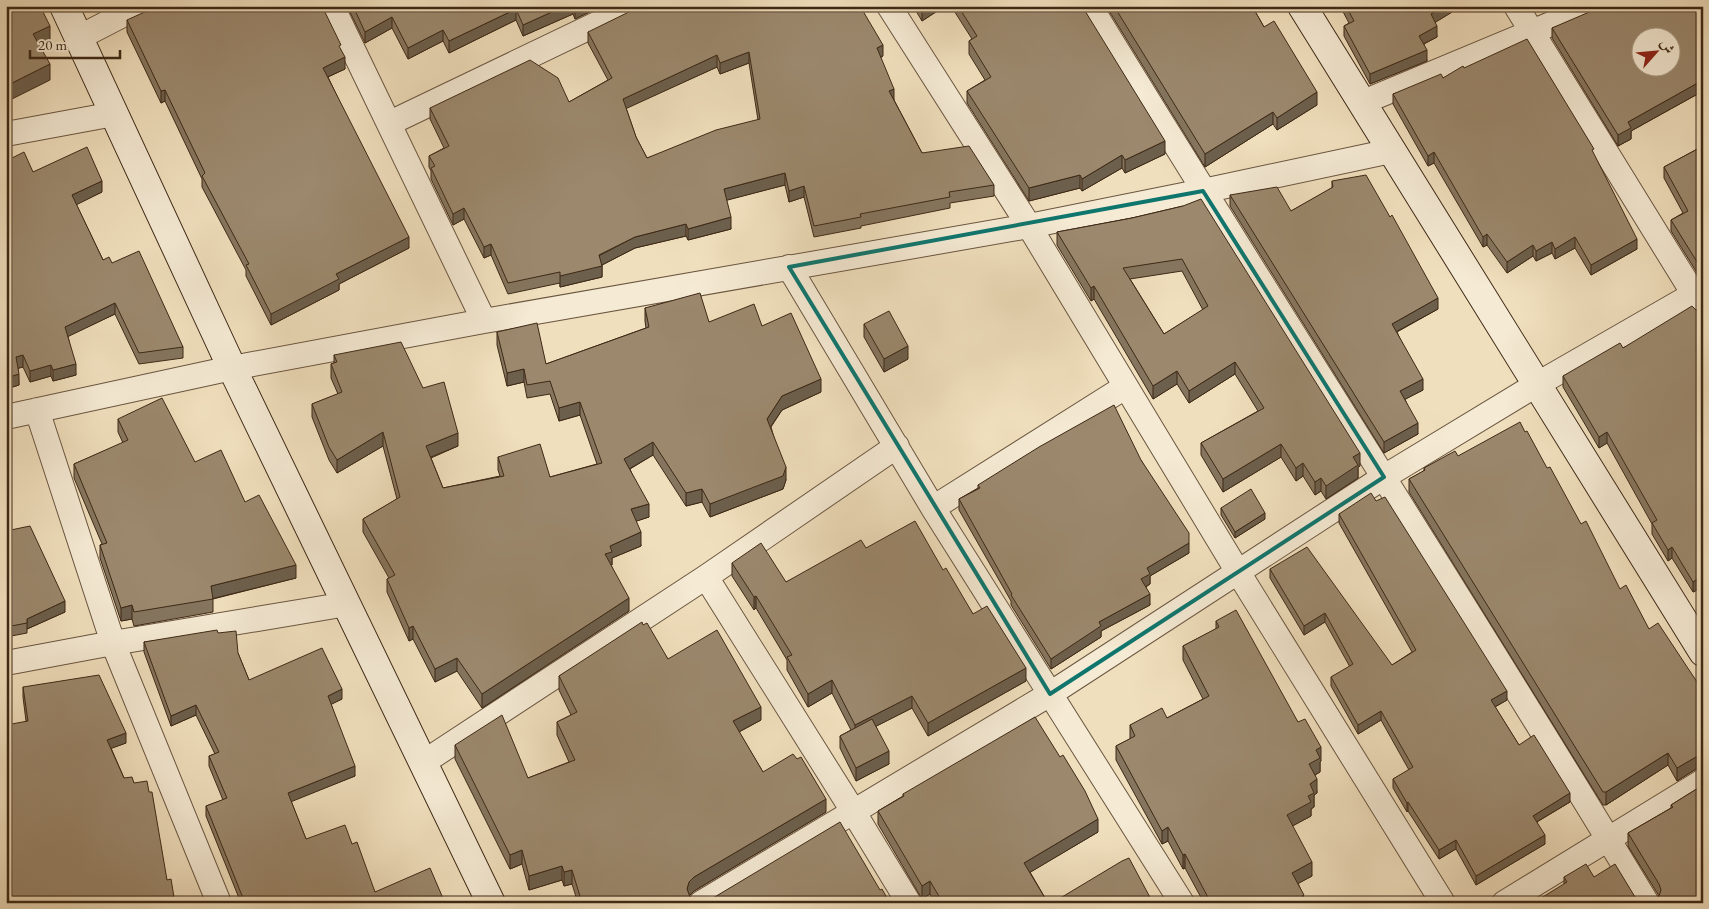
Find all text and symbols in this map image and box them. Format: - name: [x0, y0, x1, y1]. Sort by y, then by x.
- scale bar: [30, 28, 120, 60]
- north arrow: [1632, 28, 1682, 78]
- text: 20 m: [38, 35, 67, 54]
- text: ش: [1656, 36, 1679, 56]

